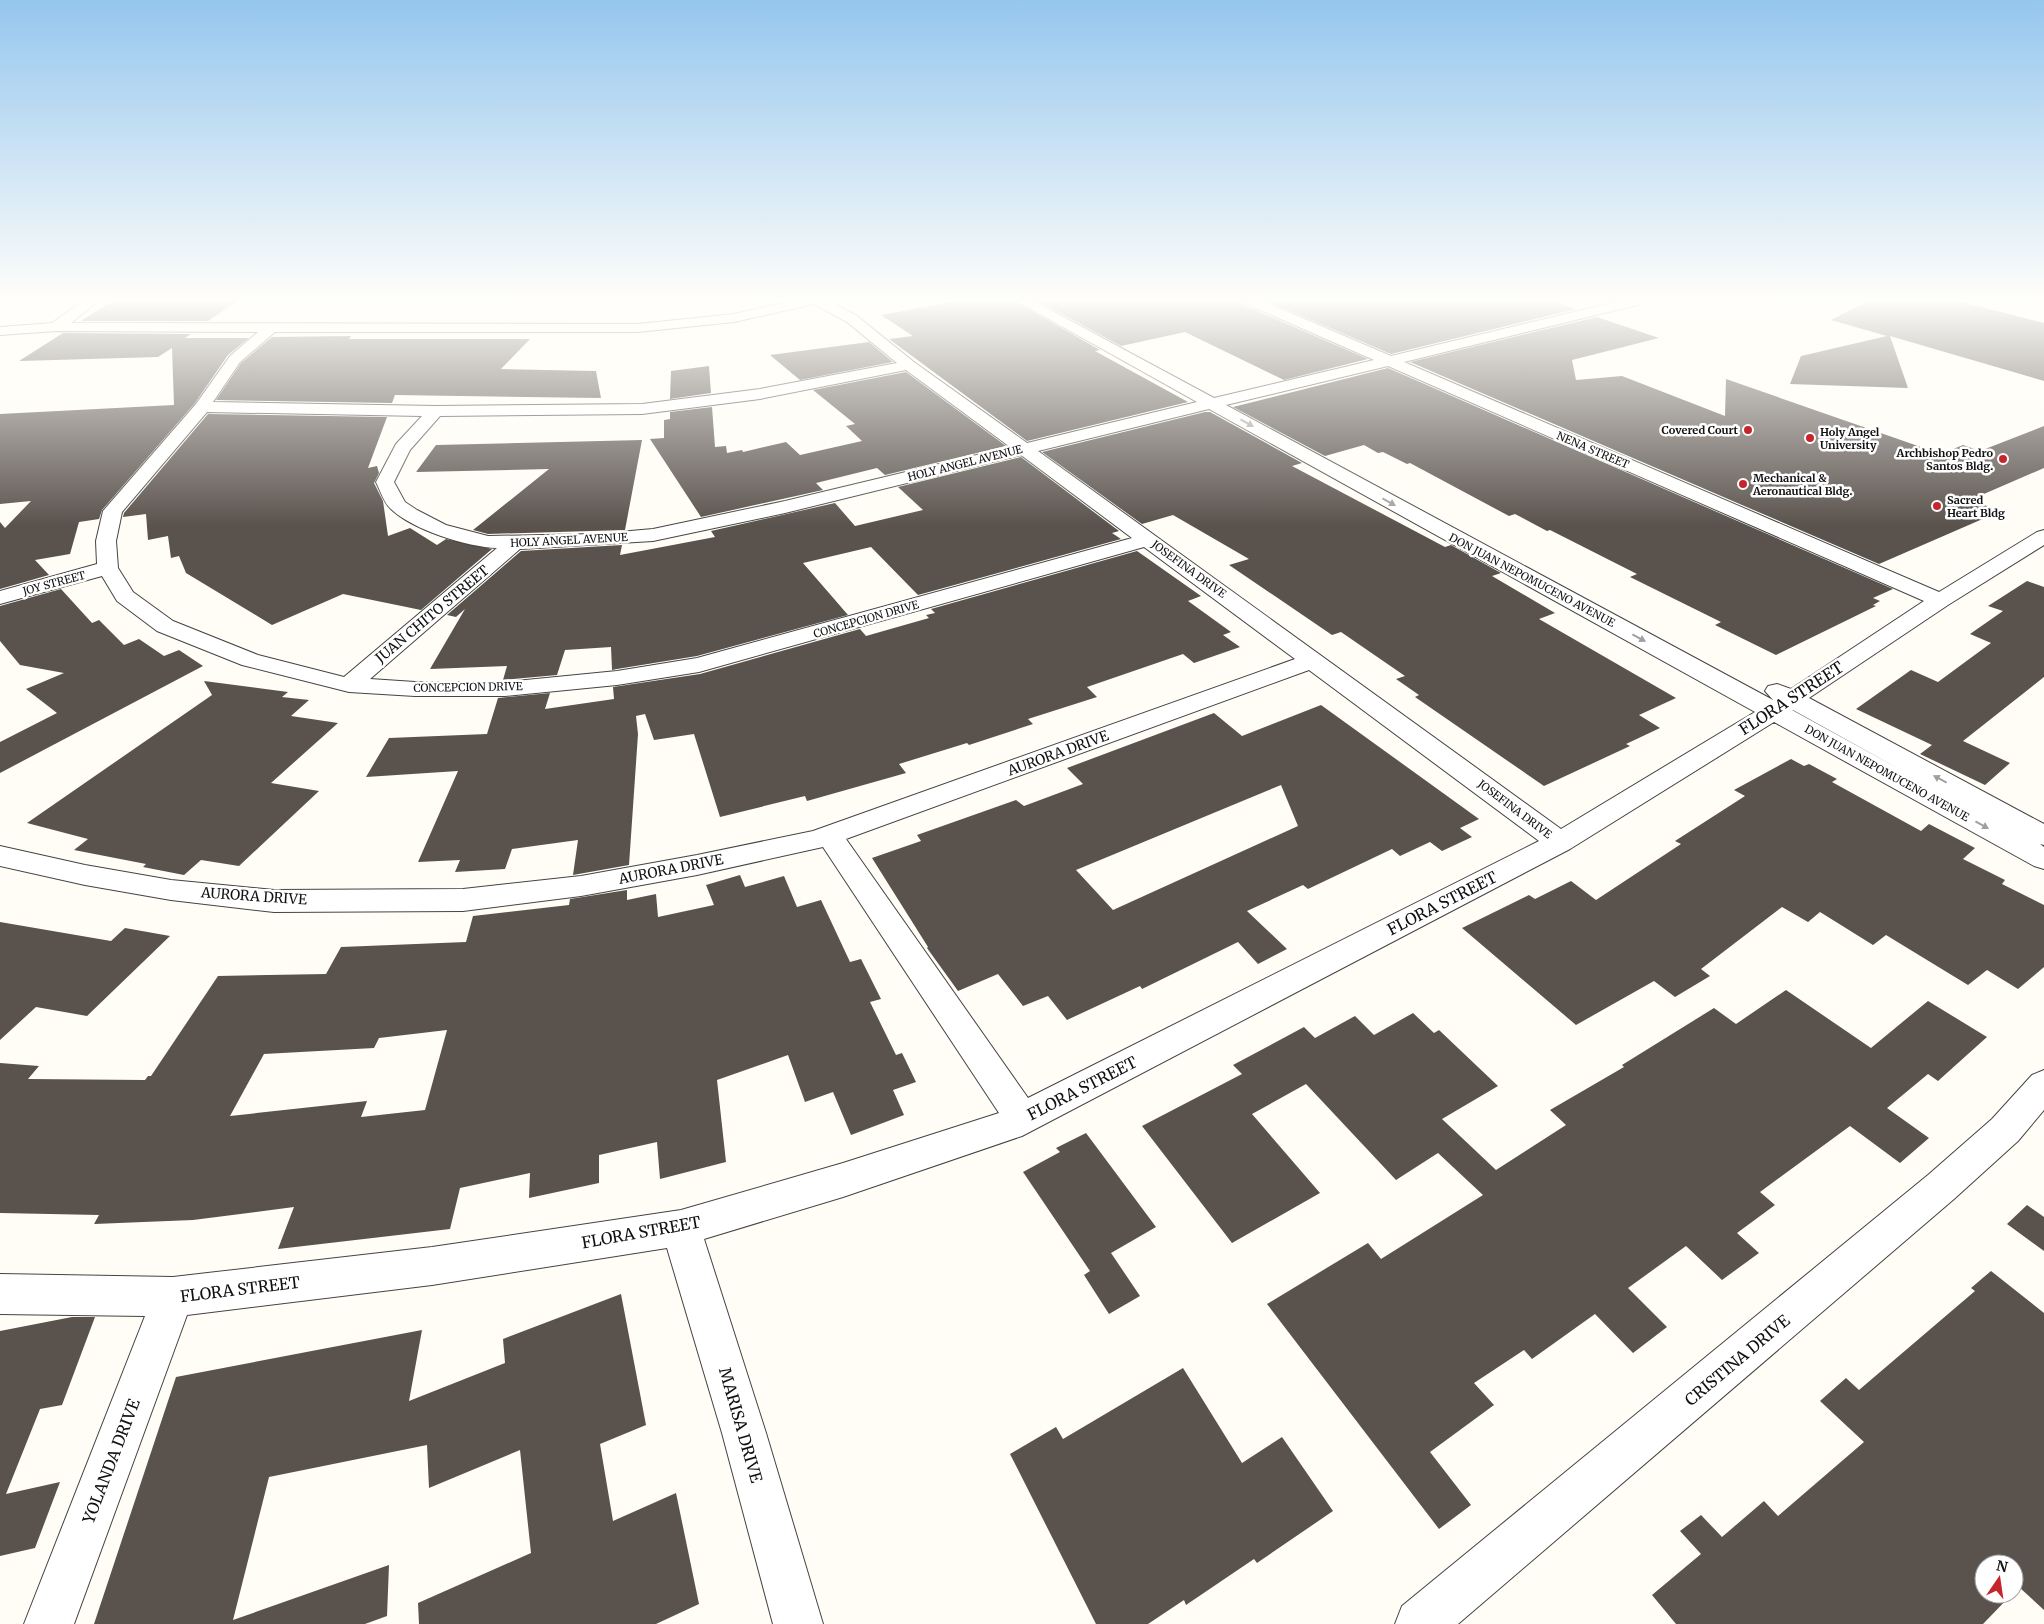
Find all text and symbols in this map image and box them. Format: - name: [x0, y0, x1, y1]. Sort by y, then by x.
- one-way arrow: [1240, 419, 1254, 428]
- place label: Covered Court: [1662, 423, 1739, 437]
- marker: Covered Court: [1742, 424, 1754, 436]
- place label: Holy Angel University: [1820, 425, 1880, 452]
- street label: NENA STREET: [1555, 428, 1632, 472]
- marker: Holy Angel University: [1804, 432, 1816, 444]
- street label: HOLY ANGEL AVENUE: [906, 442, 1024, 484]
- place label: Archbishop Pedro Santos Bldg.: [1896, 446, 1993, 473]
- marker: Archbishop Pedro Santos Bldg.: [1997, 453, 2009, 465]
- place label: Mechanical & Aeronautical Bldg.: [1752, 471, 1852, 498]
- marker: Mechanical & Aeronautical Bldg.: [1737, 478, 1749, 490]
- place label: Sacred Heart Bldg: [1947, 493, 2005, 520]
- one-way arrow: [1382, 498, 1396, 506]
- marker: Sacred Heart Bldg: [1931, 500, 1943, 512]
- street label: HOLY ANGEL AVENUE: [510, 530, 628, 550]
- street label: DON JUAN NEPOMUCENO AVENUE: [1447, 530, 1617, 630]
- street label: JOSEFINA DRIVE: [1148, 537, 1229, 601]
- street label: JUAN CHITO STREET: [371, 561, 493, 667]
- street label: JOY STREET: [20, 568, 87, 598]
- street label: CONCEPCION DRIVE: [812, 597, 920, 641]
- one-way arrow: [1632, 634, 1647, 642]
- street label: FLORA STREET: [1735, 657, 1847, 739]
- street label: CONCEPCION DRIVE: [413, 679, 523, 695]
- street label: DON JUAN NEPOMUCENO AVENUE: [1802, 722, 1972, 824]
- street label: AURORA DRIVE: [1004, 726, 1111, 780]
- one-way arrow: [1932, 775, 1947, 783]
- street label: JOSEFINA DRIVE: [1474, 776, 1555, 841]
- one-way arrow: [1975, 821, 1989, 829]
- street label: AURORA DRIVE: [616, 850, 725, 888]
- street label: FLORA STREET: [1384, 867, 1500, 939]
- street label: AURORA DRIVE: [199, 883, 308, 909]
- street label: FLORA STREET: [1024, 1052, 1140, 1124]
- street label: FLORA STREET: [580, 1212, 702, 1252]
- street label: FLORA STREET: [179, 1272, 301, 1306]
- street label: CRISTINA DRIVE: [1680, 1310, 1794, 1410]
- street label: MARISA DRIVE: [715, 1365, 767, 1486]
- street label: YOLANDA DRIVE: [78, 1395, 144, 1527]
- north arrow: [1974, 1554, 2024, 1604]
- text: N: [1995, 1556, 2009, 1576]

